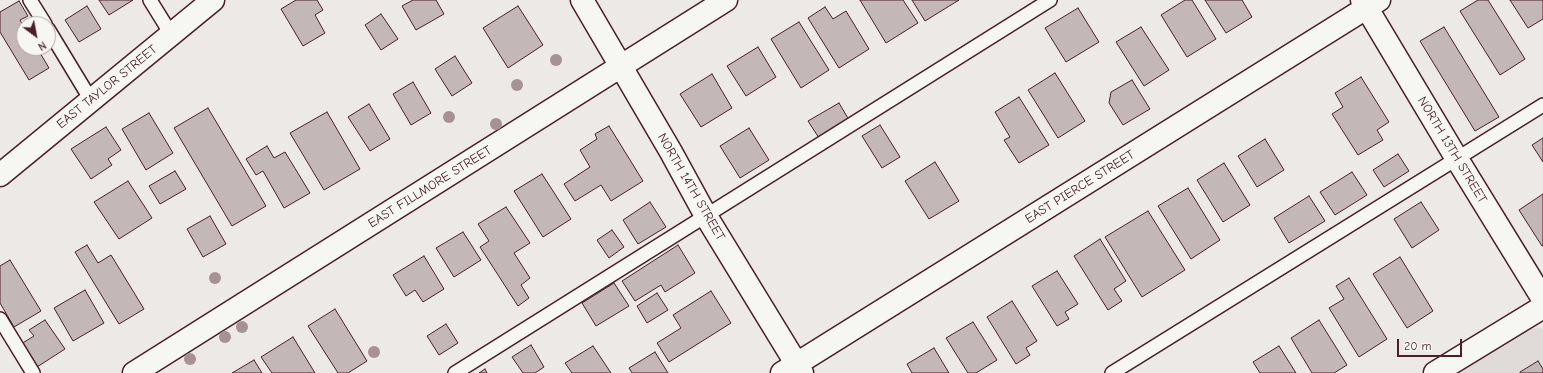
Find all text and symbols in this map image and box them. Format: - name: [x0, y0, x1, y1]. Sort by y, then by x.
- north arrow: [16, 16, 56, 56]
- text: N: [36, 38, 49, 53]
- street label: EAST TAYLOR STREET: [54, 42, 160, 132]
- street label: NORTH 13TH STREET: [1414, 94, 1490, 206]
- street label: NORTH 14TH STREET: [654, 131, 728, 243]
- street label: EAST FILLMORE STREET: [365, 143, 495, 231]
- street label: EAST PIERCE STREET: [1022, 147, 1138, 227]
- scale bar: [1399, 331, 1464, 357]
- text: 20 m: [1404, 339, 1432, 353]

